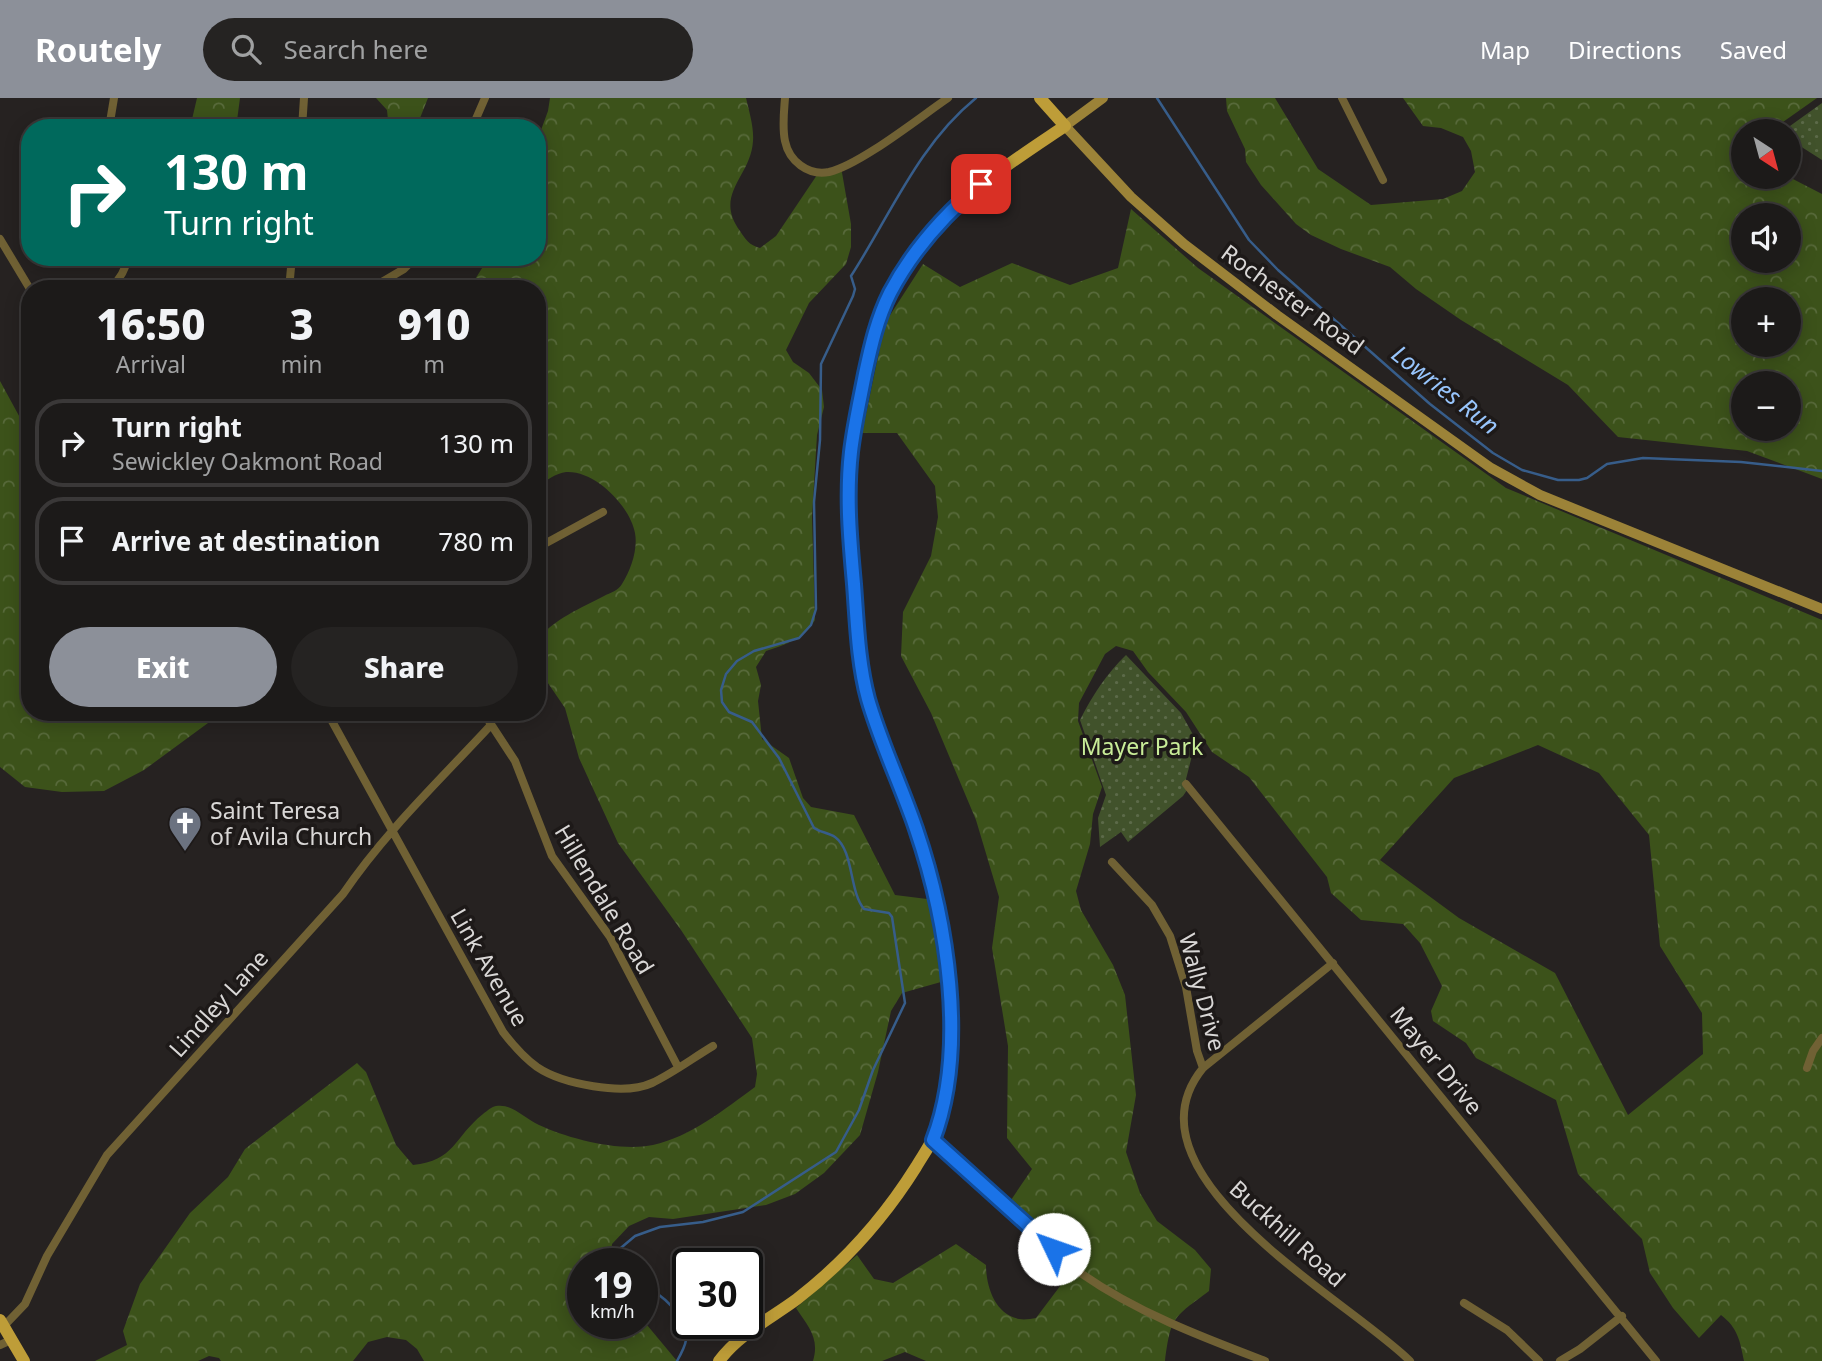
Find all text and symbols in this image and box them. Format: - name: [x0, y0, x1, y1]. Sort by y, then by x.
- search box: [203, 18, 693, 81]
- text: Routely: [35, 27, 161, 72]
- icon: search: [227, 30, 265, 68]
- text: Search here: [283, 31, 428, 67]
- text: Map: [1480, 33, 1530, 66]
- text: Directions: [1568, 33, 1682, 66]
- text: Saved: [1720, 33, 1787, 66]
- north arrow: [1731, 119, 1801, 189]
- map controls: [1731, 119, 1801, 441]
- text: 130 m: [164, 138, 309, 204]
- icon: right: [49, 147, 140, 238]
- pin: [951, 154, 1011, 214]
- icon: arrive: [962, 165, 1000, 203]
- text: Turn right: [164, 201, 314, 244]
- button: sound: [1731, 203, 1801, 273]
- street label: Rochester Road: [1215, 236, 1371, 362]
- button: +: [1731, 287, 1801, 357]
- text: 16:50: [96, 295, 205, 352]
- text: 3: [289, 295, 314, 352]
- text: 910: [398, 295, 471, 352]
- water label: Lowries Run: [1386, 337, 1506, 441]
- text: Arrival: [116, 348, 186, 380]
- text: min: [281, 348, 322, 380]
- text: m: [423, 348, 445, 380]
- button: −: [1731, 371, 1801, 441]
- text: Turn right: [112, 409, 242, 445]
- icon: right: [53, 424, 91, 462]
- text: 130 m: [438, 425, 514, 461]
- text: Sewickley Oakmont Road: [112, 445, 383, 477]
- icon: arrive: [53, 522, 91, 560]
- text: Arrive at destination: [112, 523, 381, 559]
- text: 780 m: [438, 523, 514, 559]
- button: Exit: [49, 627, 277, 707]
- button: Share: [291, 627, 518, 707]
- park label: Mayer Park: [1081, 730, 1204, 762]
- place label: Saint Teresa of Avila Church: [210, 794, 372, 852]
- church icon: Saint Teresa of Avila Church: [166, 804, 204, 853]
- street label: Hillendale Road: [548, 818, 662, 980]
- street label: Link Avenue: [443, 902, 537, 1032]
- street label: Wally Drive: [1172, 930, 1234, 1054]
- street label: Lindley Lane: [161, 942, 275, 1064]
- street label: Mayer Drive: [1383, 999, 1491, 1121]
- street label: Buckhill Road: [1223, 1172, 1353, 1294]
- position arrow: [1017, 1212, 1091, 1286]
- speed limit sign: 30: [672, 1248, 763, 1339]
- text: 19: [592, 1261, 633, 1308]
- text: km/h: [590, 1299, 635, 1323]

